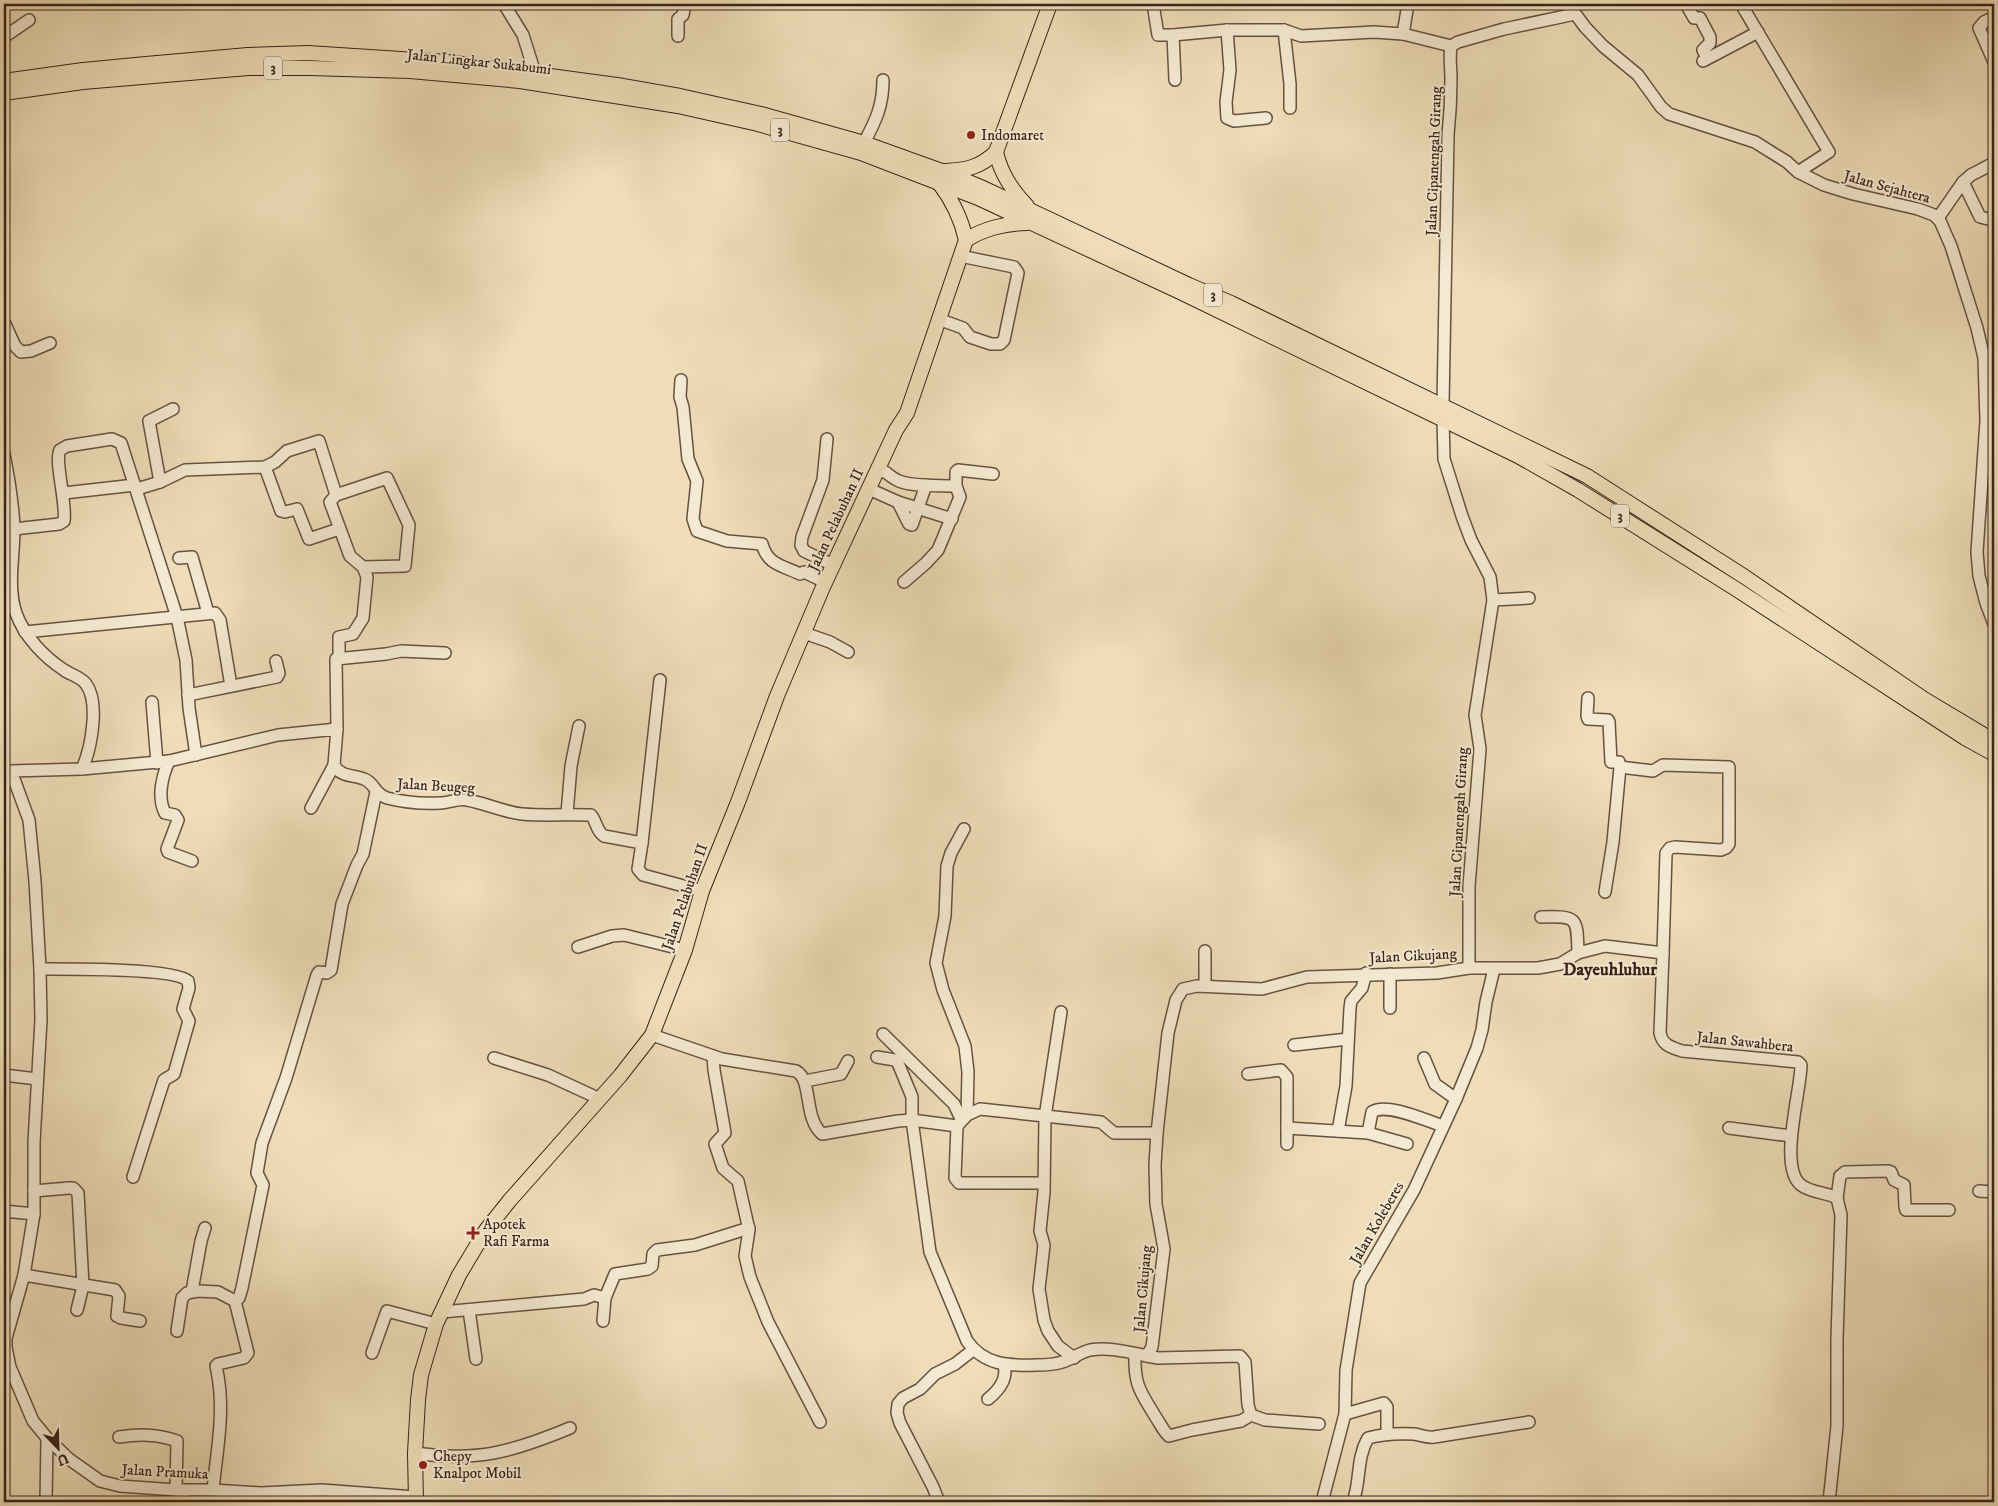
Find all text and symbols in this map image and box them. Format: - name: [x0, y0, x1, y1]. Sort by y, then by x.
- street label: Jalan Lingkar Sukabumi: [404, 45, 552, 79]
- road number: 3: [264, 56, 282, 80]
- street label: Jalan Cipanengah Girang: [1422, 85, 1446, 238]
- road number: 3: [771, 118, 789, 142]
- place label: Indomaret: [981, 126, 1044, 145]
- marker: Indomaret: [965, 129, 977, 141]
- street label: Jalan Sejahtera: [1840, 166, 1933, 208]
- road number: 3: [1204, 284, 1222, 306]
- street label: Jalan Pelabuhan II: [803, 465, 868, 576]
- road number: 3: [1611, 504, 1629, 528]
- street label: Jalan Cipanengah Girang: [1445, 746, 1472, 899]
- street label: Jalan Beugeg: [395, 774, 476, 798]
- street label: Jalan Pelabuhan II: [657, 841, 712, 955]
- street label: Jalan Cikujang: [1367, 944, 1458, 968]
- district label: Dayeuhluhur: [1563, 959, 1657, 981]
- street label: Jalan Sawahbera: [1694, 1027, 1795, 1057]
- street label: Jalan Koleberes: [1345, 1178, 1408, 1269]
- place label: Apotek Rafi Farma: [483, 1215, 550, 1251]
- marker: Apotek Rafi Farma: [467, 1227, 479, 1239]
- street label: Jalan Cikujang: [1130, 1244, 1156, 1335]
- north arrow: [32, 1424, 82, 1474]
- place label: Chepy Knalpot Mobil: [433, 1447, 522, 1483]
- text: U: [54, 1449, 71, 1470]
- marker: Chepy Knalpot Mobil: [417, 1459, 429, 1471]
- street label: Jalan Pramuka: [119, 1460, 210, 1484]

